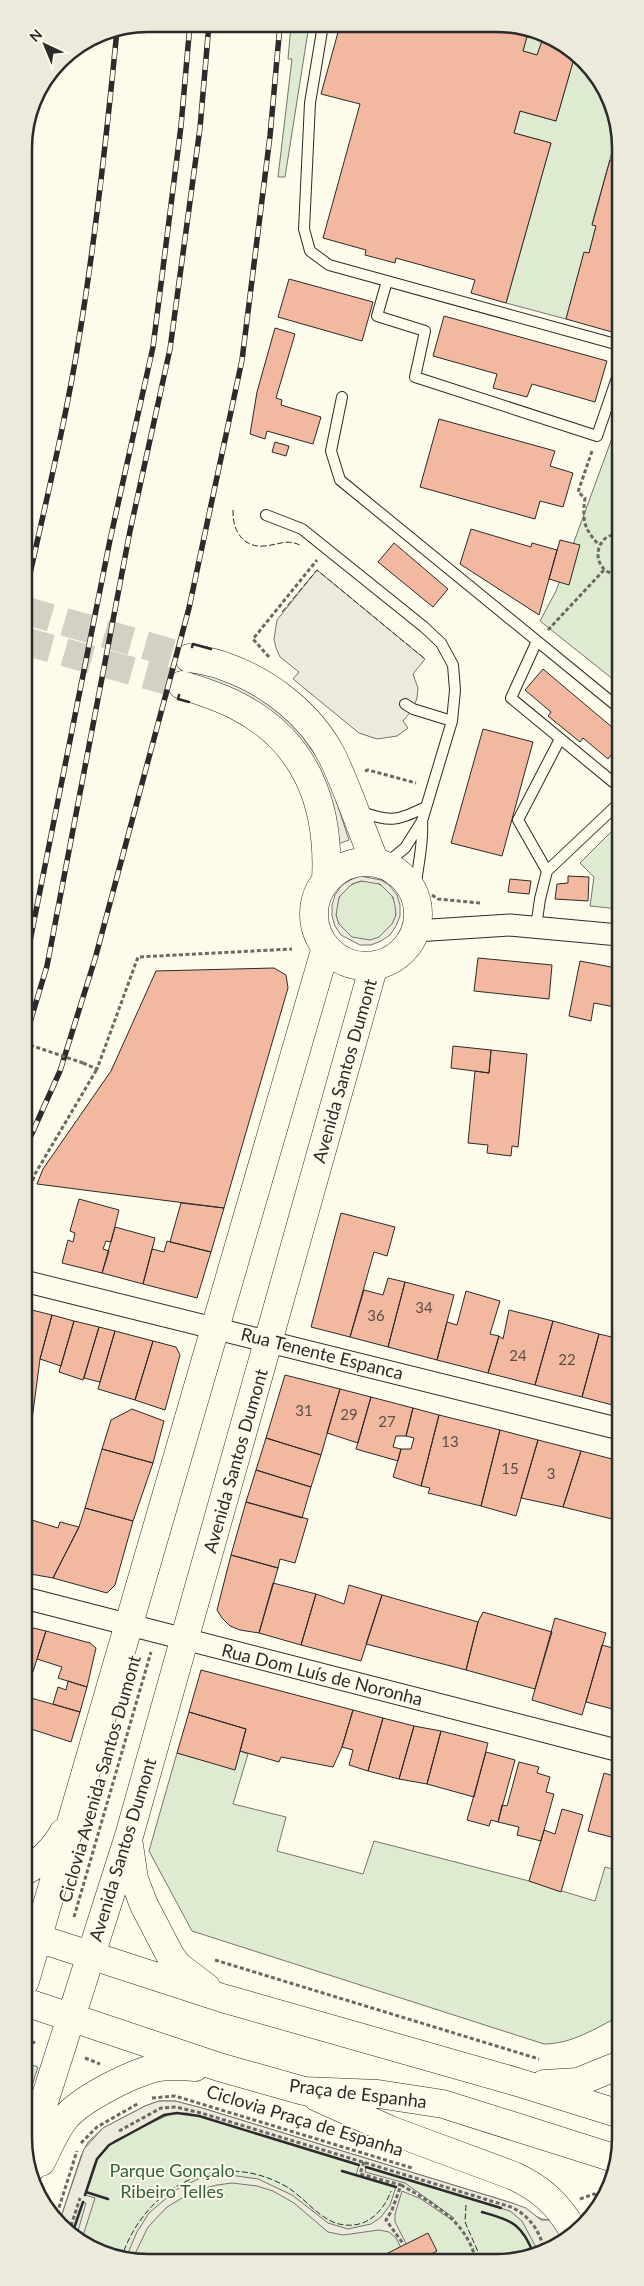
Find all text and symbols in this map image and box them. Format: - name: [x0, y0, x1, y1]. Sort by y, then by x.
- north arrow: [20, 20, 70, 70]
- text: N: [26, 25, 45, 45]
- street label: Avenida Santos Dumont: [307, 976, 381, 1165]
- house number: 34: [415, 1298, 433, 1316]
- house number: 36: [367, 1306, 385, 1324]
- street label: Rua Tenente Espanca: [239, 1322, 406, 1384]
- house number: 24: [509, 1346, 527, 1364]
- house number: 22: [558, 1350, 576, 1368]
- street label: Avenida Santos Dumont: [198, 1366, 272, 1555]
- house number: 31: [295, 1401, 313, 1419]
- house number: 29: [340, 1405, 358, 1423]
- house number: 27: [378, 1412, 396, 1430]
- house number: 13: [441, 1432, 459, 1450]
- house number: 15: [501, 1459, 519, 1477]
- house number: 3: [547, 1464, 555, 1482]
- street label: Rua Dom Luís de Noronha: [219, 1638, 425, 1710]
- street label: Ciclovia Avenida Santos Dumont: [54, 1653, 146, 1905]
- street label: Avenida Santos Dumont: [85, 1756, 161, 1944]
- street label: Praça de Espanha: [288, 2074, 428, 2112]
- street label: Ciclovia Praça de Espanha: [204, 2080, 406, 2160]
- park label: Parque Gonçalo Ribeiro Telles: [109, 2159, 235, 2202]

